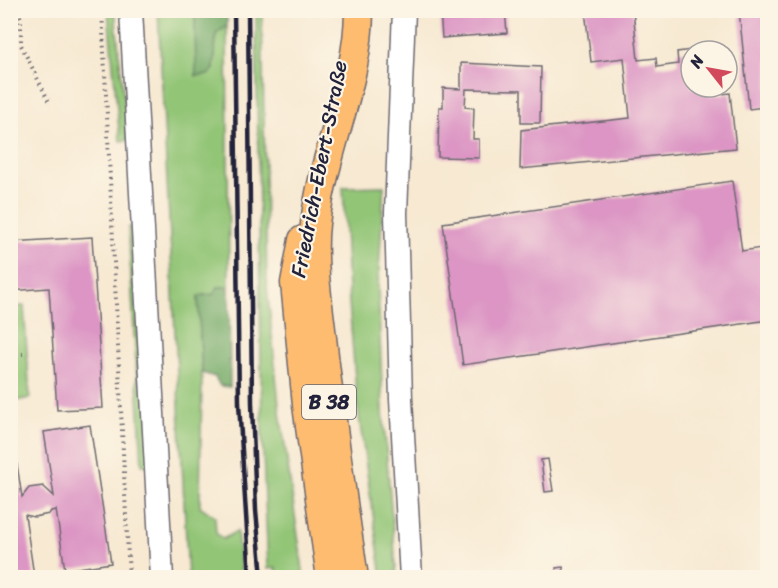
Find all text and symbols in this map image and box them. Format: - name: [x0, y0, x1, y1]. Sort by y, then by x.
- north arrow: [679, 39, 739, 99]
- text: N: [681, 49, 712, 75]
- street label: Friedrich-Ebert-Straße: [279, 57, 359, 281]
- road number: B 38: [302, 385, 356, 419]

